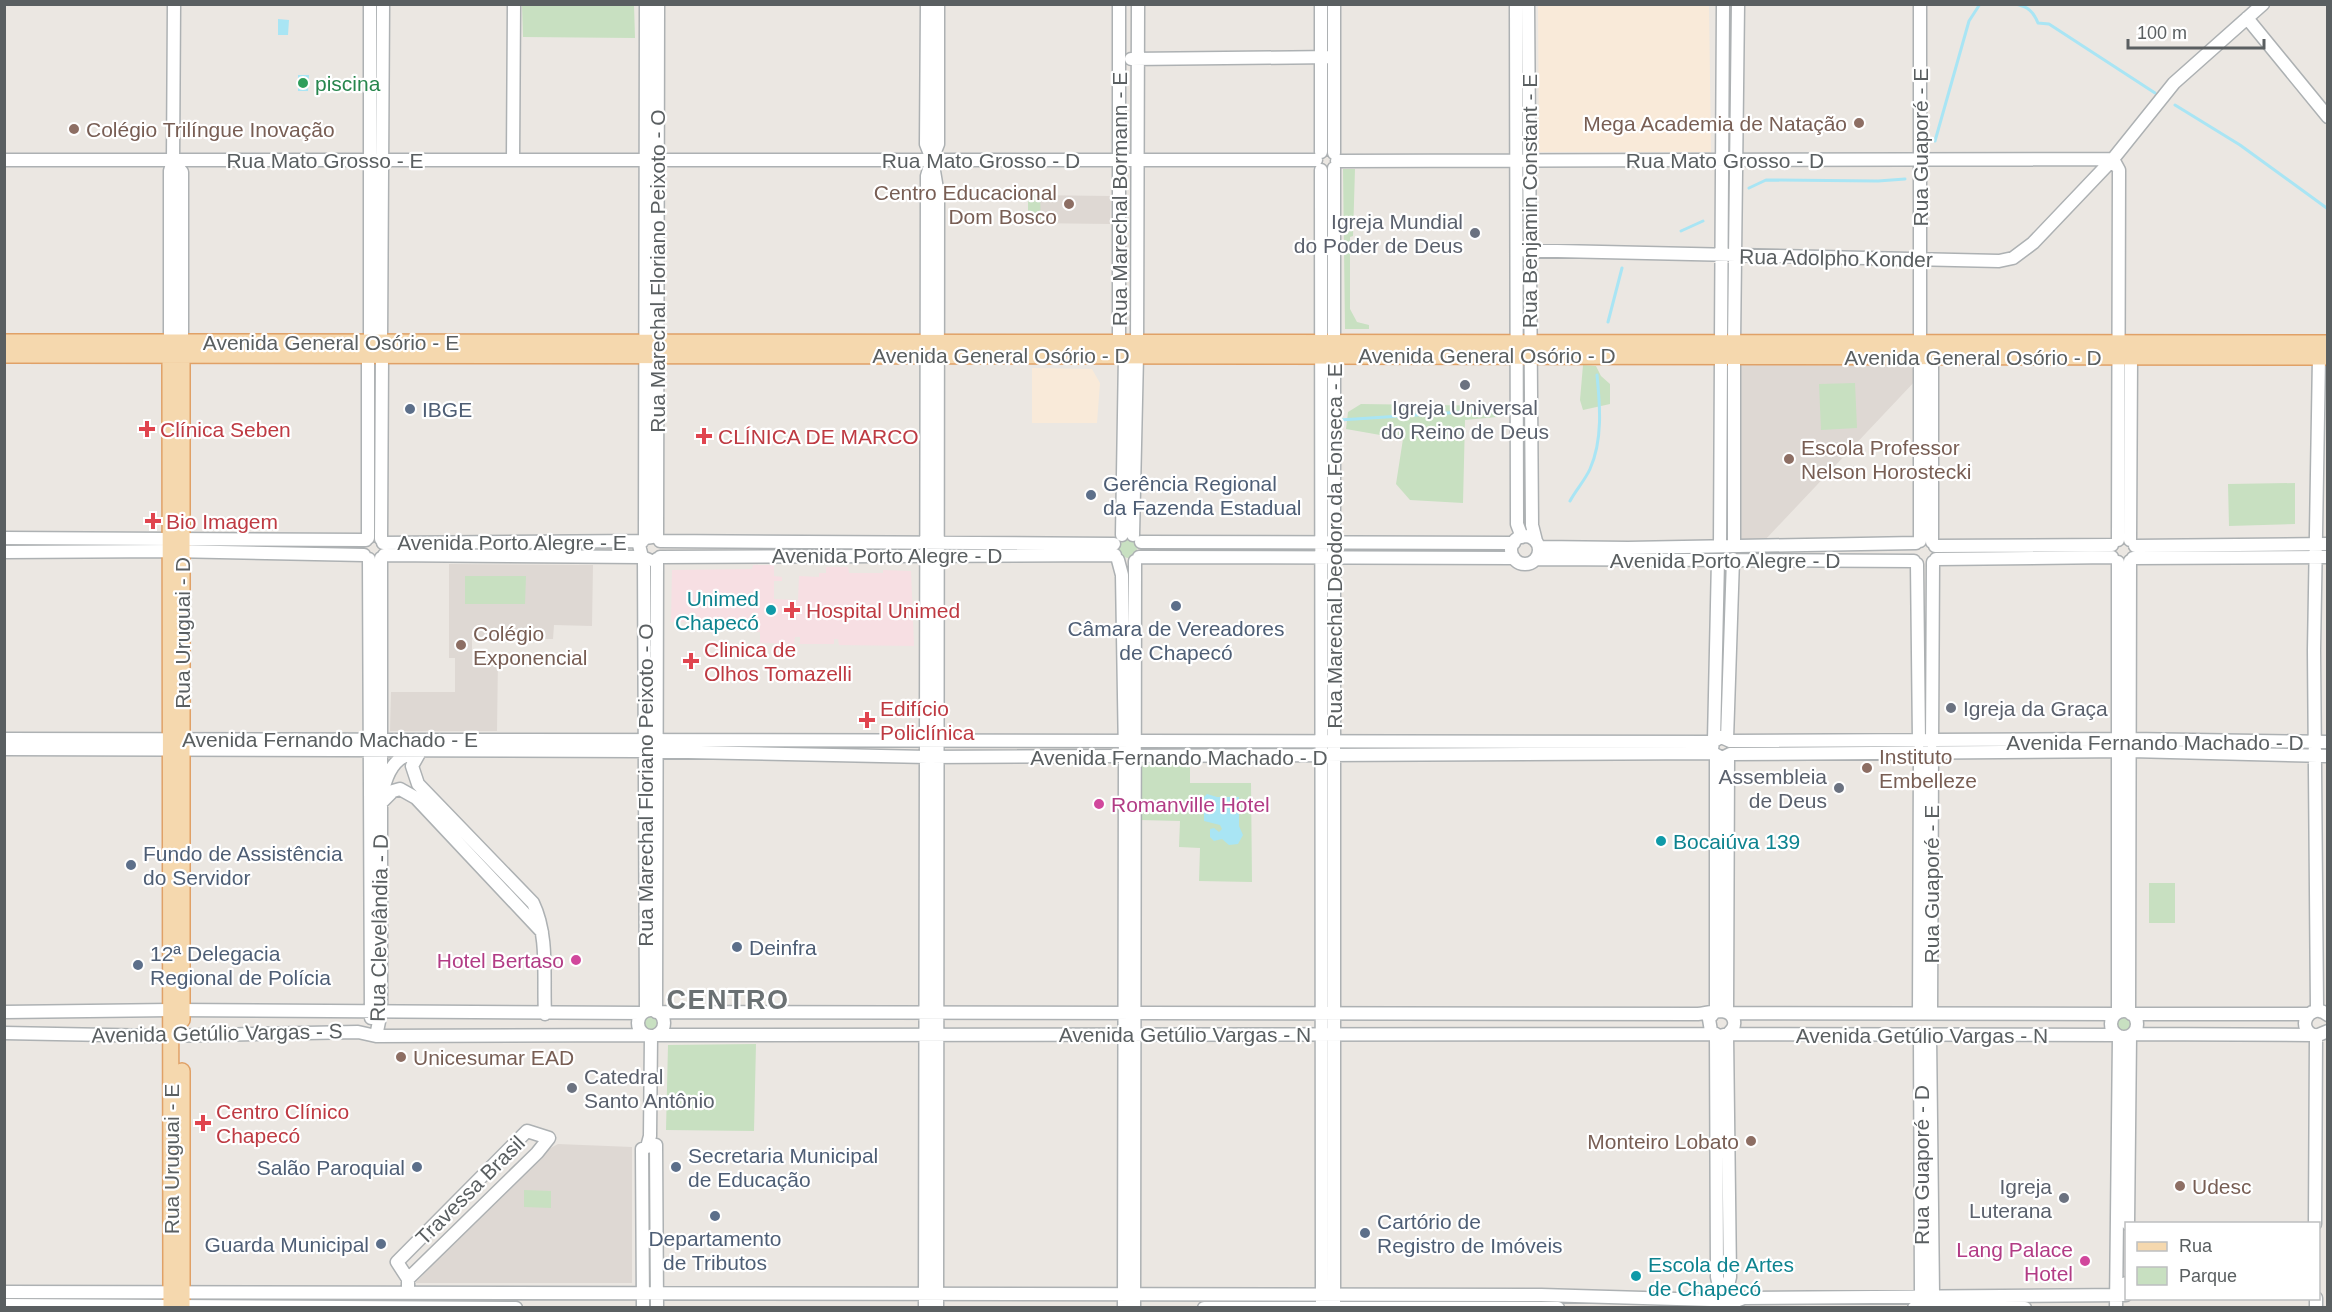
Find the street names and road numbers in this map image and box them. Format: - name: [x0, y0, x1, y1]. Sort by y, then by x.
- street label: Rua Guaporé - E: [1909, 68, 1932, 226]
- street label: Rua Marechal Bormann - E: [1108, 72, 1131, 326]
- street label: Rua Benjamin Constant - E: [1518, 74, 1541, 328]
- street label: Rua Marechal Floriano Peixoto - O: [646, 109, 669, 433]
- street label: Rua Mato Grosso - E: [226, 149, 424, 172]
- street label: Rua Mato Grosso - D: [882, 149, 1080, 172]
- street label: Rua Mato Grosso - D: [1626, 149, 1824, 172]
- street label: Rua Adolpho Konder: [1739, 245, 1933, 271]
- street label: Avenida General Osório - E: [203, 331, 459, 354]
- street label: Avenida General Osório - D: [872, 344, 1130, 367]
- street label: Avenida General Osório - D: [1358, 344, 1616, 367]
- street label: Avenida General Osório - D: [1844, 346, 2102, 369]
- street label: Rua Marechal Deodoro da Fonseca - E: [1323, 363, 1346, 729]
- street label: Avenida Porto Alegre - E: [397, 531, 627, 554]
- street label: Avenida Porto Alegre - D: [772, 544, 1002, 567]
- street label: Avenida Porto Alegre - D: [1610, 549, 1840, 572]
- street label: Rua Uruguai - D: [171, 557, 194, 709]
- street label: Rua Marechal Floriano Peixoto - O: [634, 623, 657, 947]
- street label: Avenida Fernando Machado - E: [182, 728, 478, 751]
- street label: Avenida Fernando Machado - D: [2006, 731, 2304, 754]
- street label: Avenida Fernando Machado - D: [1030, 746, 1328, 769]
- street label: Rua Guaporé - E: [1920, 805, 1943, 963]
- street label: Rua Clevelândia - D: [366, 834, 392, 1022]
- street label: Avenida Getúlio Vargas - S: [91, 1019, 343, 1047]
- street label: Avenida Getúlio Vargas - N: [1059, 1023, 1311, 1046]
- street label: Avenida Getúlio Vargas - N: [1796, 1024, 2048, 1047]
- street label: Rua Uruguai - E: [160, 1084, 183, 1234]
- street label: Rua Guaporé - D: [1910, 1085, 1933, 1245]
- street label: Travessa Brasil: [411, 1131, 529, 1249]

